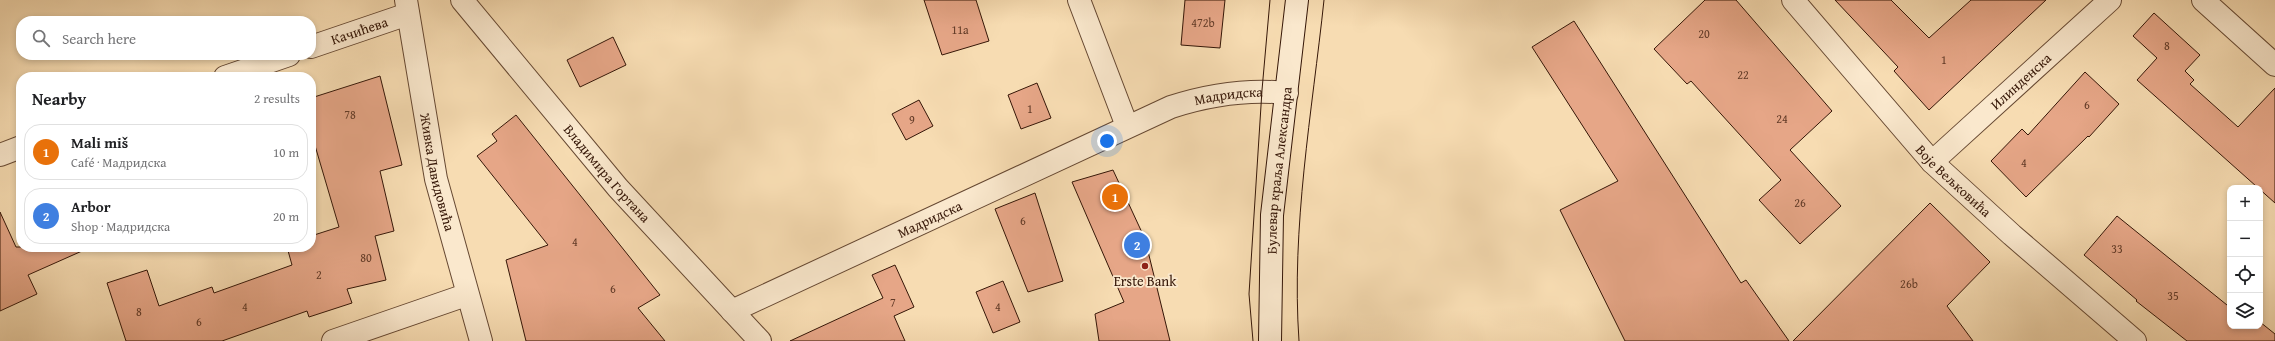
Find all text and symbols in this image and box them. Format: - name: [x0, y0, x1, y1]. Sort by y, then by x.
- street label: Качићева: [328, 11, 391, 50]
- house number: 472b: [1191, 14, 1215, 31]
- search box: [16, 16, 316, 60]
- house number: 11a: [951, 21, 969, 38]
- house number: 20: [1698, 25, 1710, 42]
- icon: search: [30, 27, 52, 49]
- text: Search here: [62, 28, 136, 49]
- house number: 8: [2164, 37, 2170, 54]
- street label: Илинденска: [1986, 48, 2056, 114]
- house number: 1: [1941, 51, 1947, 68]
- house number: 22: [1737, 66, 1749, 83]
- street label: Мадридска: [1192, 82, 1263, 110]
- street label: Булевар краља Александра: [1261, 85, 1297, 254]
- text: Nearby: [32, 86, 86, 111]
- text: 2 results: [254, 89, 300, 108]
- house number: 6: [2084, 96, 2090, 113]
- house number: 1: [1027, 100, 1033, 117]
- house number: 78: [344, 106, 356, 123]
- house number: 24: [1776, 110, 1788, 127]
- street label: Живка Давидовића: [415, 111, 460, 234]
- house number: 9: [909, 111, 915, 128]
- street label: Владимира Гортана: [559, 120, 655, 227]
- your location: [1097, 131, 1117, 151]
- text: Mali miš: [71, 132, 128, 153]
- street label: Воје Вељковића: [1911, 140, 1996, 222]
- text: 1: [43, 143, 49, 162]
- text: 10 m: [273, 143, 299, 162]
- text: Café · Мадридска: [71, 153, 166, 172]
- house number: 4: [2021, 154, 2027, 171]
- pin: 1: [1102, 182, 1128, 212]
- map controls: [2227, 185, 2263, 329]
- button: +: [2227, 185, 2263, 221]
- house number: 26: [1794, 194, 1806, 211]
- street label: Мадридска: [894, 195, 965, 243]
- text: Arbor: [71, 196, 111, 217]
- text: 2: [43, 207, 49, 226]
- text: 20 m: [273, 207, 299, 226]
- house number: 6: [1020, 212, 1026, 229]
- text: Shop · Мадридска: [71, 217, 170, 236]
- button: −: [2227, 221, 2263, 257]
- pin: 2: [1124, 230, 1150, 260]
- house number: 4: [572, 233, 578, 250]
- house number: 33: [2111, 240, 2123, 257]
- house number: 80: [360, 249, 372, 266]
- button: locate: [2227, 257, 2263, 293]
- marker: Erste Bank: [1140, 261, 1150, 271]
- house number: 2: [316, 266, 322, 283]
- place label: Erste Bank: [1114, 271, 1177, 291]
- house number: 26b: [1900, 275, 1918, 292]
- house number: 6: [610, 280, 616, 297]
- house number: 35: [2167, 287, 2179, 304]
- button: layers: [2227, 293, 2263, 329]
- house number: 7: [890, 294, 896, 311]
- house number: 4: [242, 298, 248, 315]
- house number: 4: [995, 298, 1001, 315]
- house number: 8: [136, 303, 142, 320]
- house number: 6: [196, 313, 202, 330]

